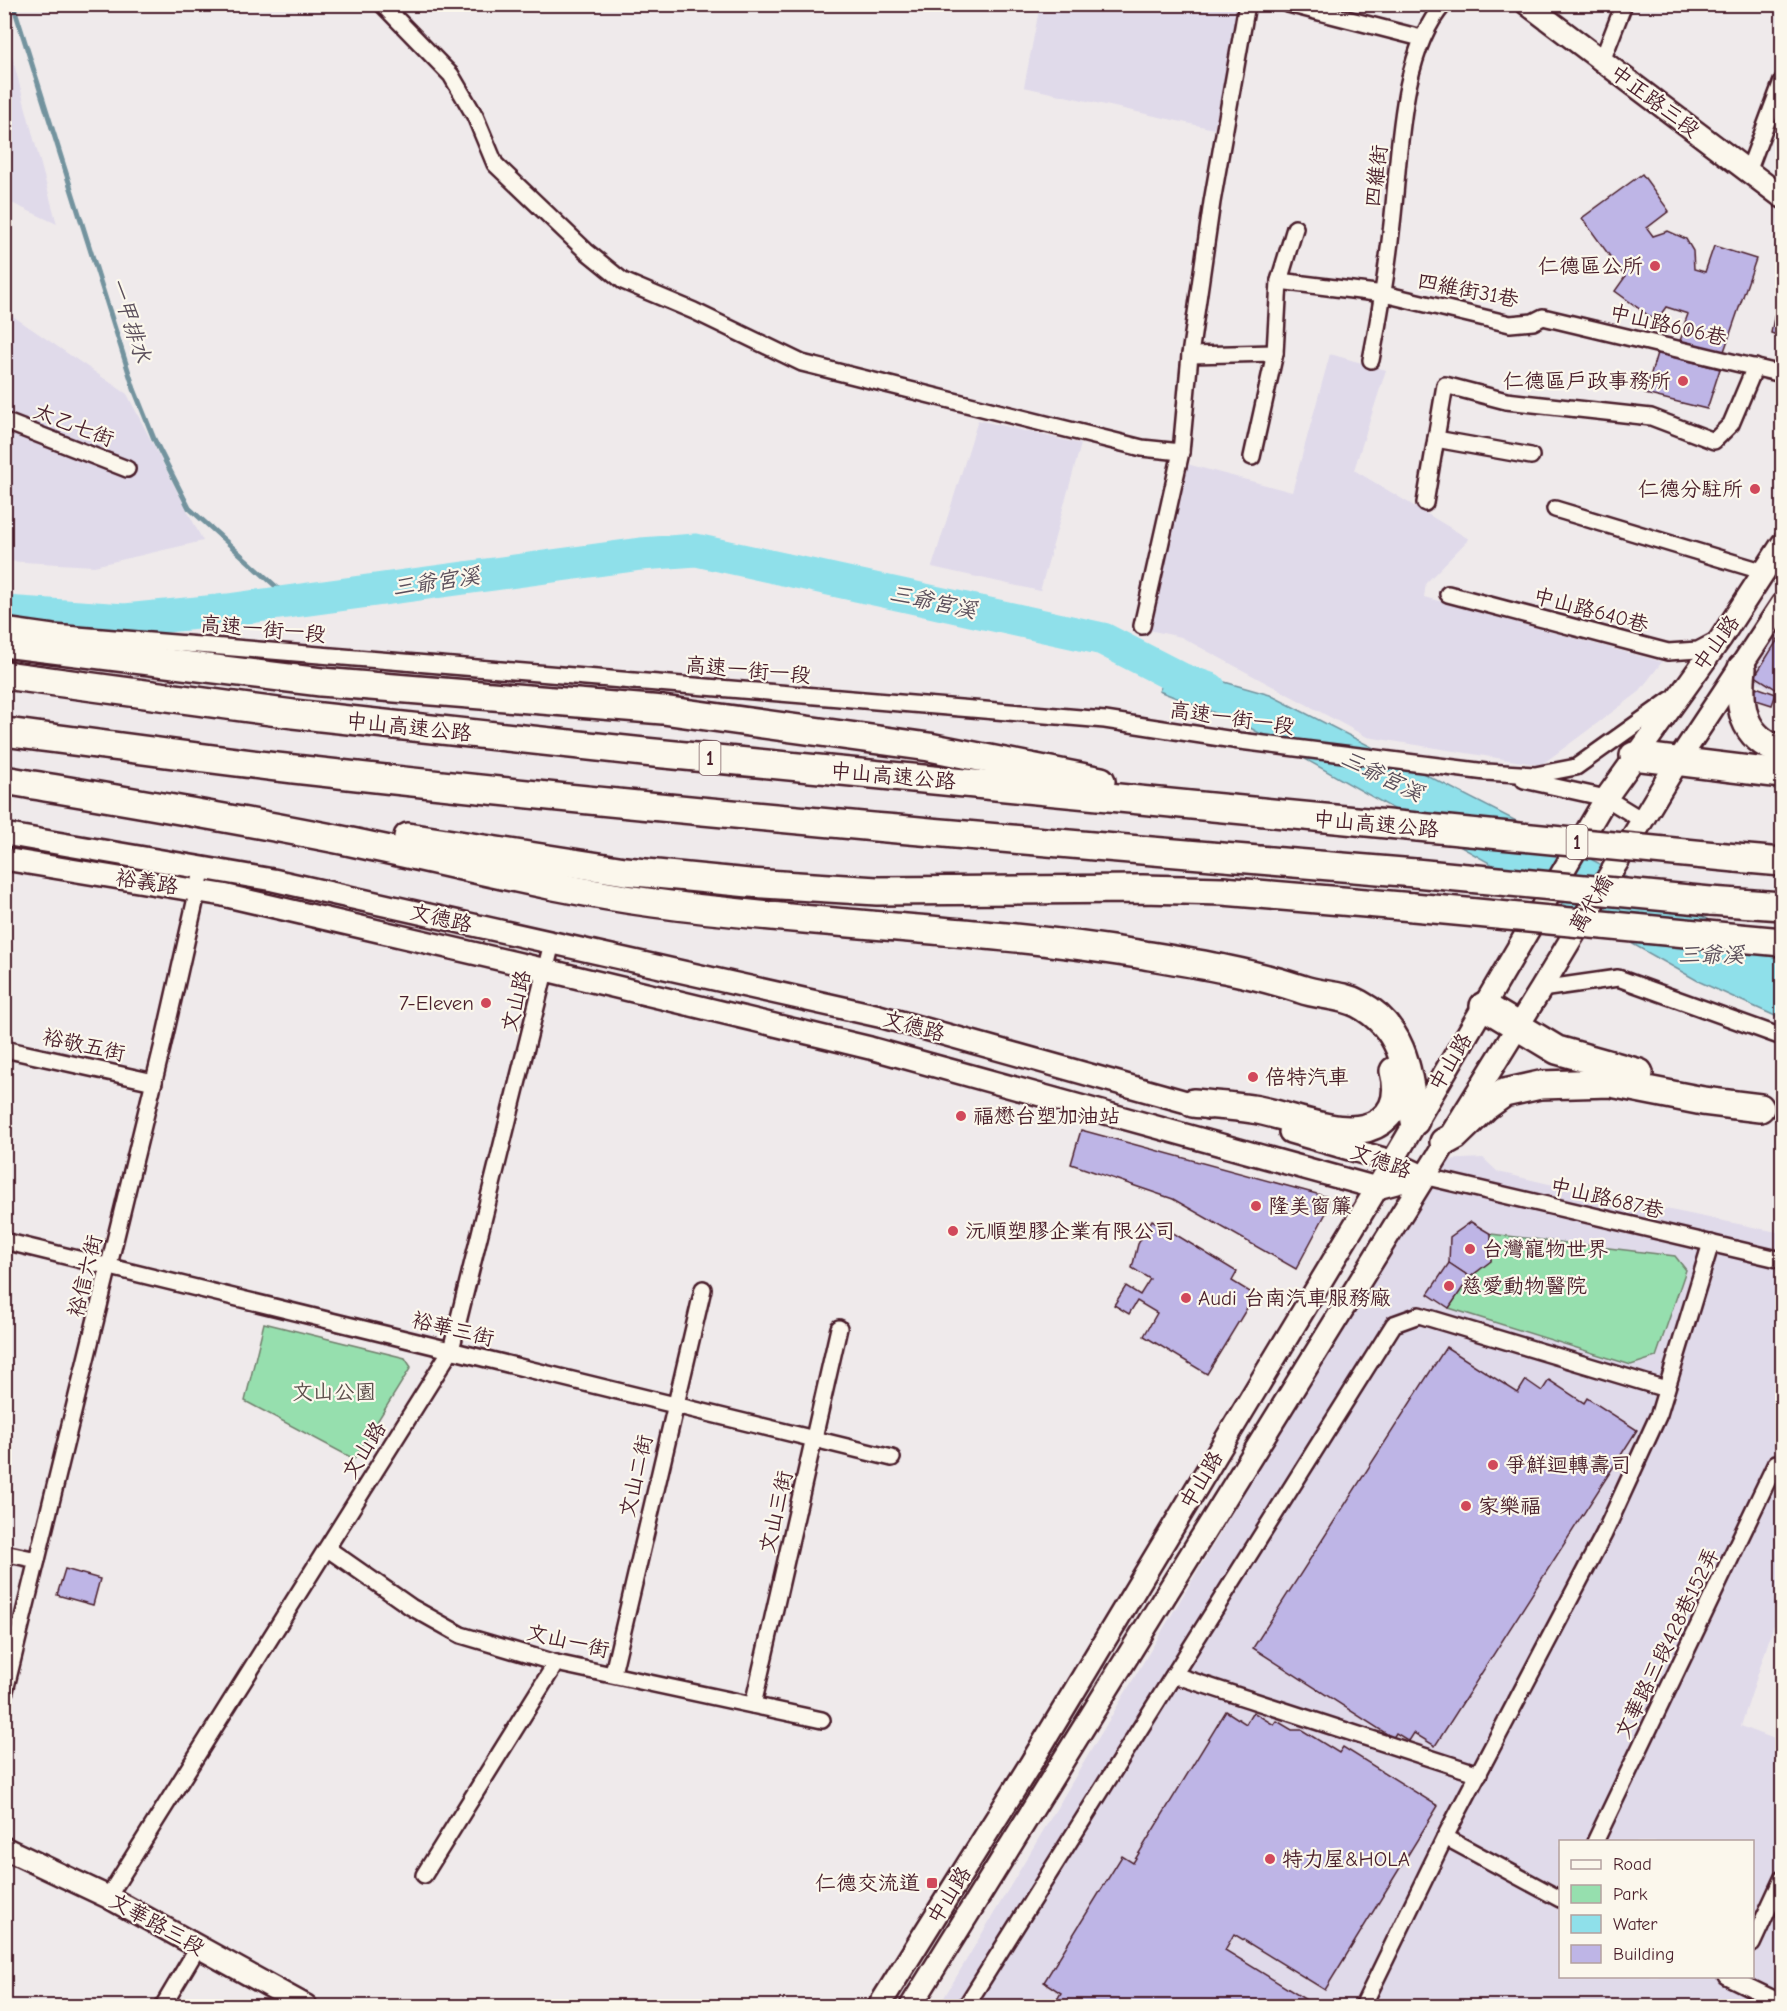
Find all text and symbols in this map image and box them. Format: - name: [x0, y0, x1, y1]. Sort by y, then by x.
- street label: 中正路三段: [1606, 60, 1704, 142]
- street label: 四維街: [1360, 143, 1392, 209]
- place label: 仁德區公所: [1538, 254, 1643, 278]
- marker: 仁德區公所: [1648, 259, 1662, 273]
- street label: 四維街31巷: [1415, 268, 1521, 312]
- water label: 一甲排水: [104, 274, 156, 367]
- street label: 中山路606巷: [1607, 300, 1729, 350]
- place label: 仁德區戶政事務所: [1503, 369, 1671, 393]
- marker: 仁德區戶政事務所: [1676, 374, 1690, 388]
- street label: 太乙七街: [30, 399, 118, 451]
- place label: 仁德分駐所: [1638, 477, 1743, 501]
- marker: 仁德分駐所: [1748, 482, 1762, 496]
- water label: 三爺宮溪: [391, 563, 482, 601]
- water label: 三爺宮溪: [887, 580, 980, 624]
- street label: 中山路640巷: [1531, 583, 1651, 637]
- street label: 中山路: [1688, 610, 1744, 676]
- street label: 高速一街一段: [199, 612, 327, 646]
- street label: 高速一街一段: [684, 653, 812, 687]
- street label: 高速一街一段: [1168, 697, 1296, 739]
- street label: 中山高速公路: [345, 708, 473, 746]
- road number: 1: [700, 741, 720, 775]
- water label: 三爺宮溪: [1337, 745, 1428, 807]
- street label: 中山高速公路: [829, 759, 957, 793]
- street label: 中山高速公路: [1312, 807, 1440, 841]
- road number: 1: [1566, 825, 1588, 859]
- street label: 裕義路: [114, 865, 180, 899]
- street label: 萬代橋: [1564, 871, 1618, 937]
- street label: 文德路: [408, 899, 474, 937]
- water label: 三爺溪: [1678, 942, 1745, 968]
- street label: 文山路: [497, 968, 535, 1034]
- place label: 7-Eleven: [399, 991, 474, 1015]
- marker: 7-Eleven: [479, 996, 493, 1010]
- street label: 文德路: [880, 1006, 948, 1046]
- street label: 裕敬五街: [40, 1025, 128, 1065]
- street label: 中山路: [1423, 1029, 1477, 1095]
- place label: 倍特汽車: [1265, 1065, 1349, 1089]
- marker: 倍特汽車: [1246, 1070, 1260, 1084]
- place label: 福懋台塑加油站: [973, 1104, 1120, 1128]
- marker: 福懋台塑加油站: [954, 1109, 968, 1123]
- street label: 文德路: [1347, 1139, 1415, 1183]
- street label: 中山路687巷: [1548, 1173, 1666, 1223]
- place label: 隆美窗簾: [1268, 1194, 1352, 1218]
- marker: 隆美窗簾: [1249, 1199, 1263, 1213]
- place label: 沅順塑膠企業有限公司: [965, 1219, 1175, 1243]
- marker: 沅順塑膠企業有限公司: [946, 1224, 960, 1238]
- street label: 裕信六街: [63, 1232, 107, 1320]
- place label: 台灣寵物世界: [1482, 1237, 1608, 1261]
- marker: 台灣寵物世界: [1463, 1242, 1477, 1256]
- place label: 慈愛動物醫院: [1461, 1274, 1587, 1298]
- marker: 慈愛動物醫院: [1442, 1279, 1456, 1293]
- place label: Audi 台南汽車服務廠: [1198, 1286, 1391, 1310]
- marker: Audi 台南汽車服務廠: [1179, 1291, 1193, 1305]
- street label: 裕華三街: [409, 1307, 497, 1351]
- park label: 文山公園: [292, 1380, 376, 1404]
- street label: 文山路: [337, 1417, 391, 1483]
- street label: 文山二街: [615, 1432, 657, 1520]
- street label: 中山路: [1174, 1447, 1228, 1513]
- place label: 爭鮮迴轉壽司: [1505, 1453, 1631, 1477]
- marker: 爭鮮迴轉壽司: [1486, 1458, 1500, 1472]
- street label: 文山三街: [755, 1468, 797, 1556]
- place label: 家樂福: [1478, 1494, 1541, 1518]
- marker: 家樂福: [1459, 1499, 1473, 1513]
- street label: 文華路三段428巷152弄: [1610, 1544, 1724, 1742]
- street label: 文山一街: [524, 1620, 612, 1662]
- legend: [1559, 1840, 1754, 1978]
- place label: 特力屋&HOLA: [1282, 1847, 1410, 1871]
- marker: 特力屋&HOLA: [1263, 1852, 1277, 1866]
- text: Road: [1613, 1854, 1652, 1875]
- street label: 中山路: [922, 1862, 976, 1928]
- place label: 仁德交流道: [815, 1871, 920, 1895]
- marker: 仁德交流道: [925, 1876, 939, 1890]
- text: Park: [1613, 1884, 1648, 1905]
- street label: 文華路三段: [105, 1888, 209, 1960]
- text: Water: [1613, 1914, 1658, 1935]
- text: Building: [1613, 1944, 1675, 1965]

